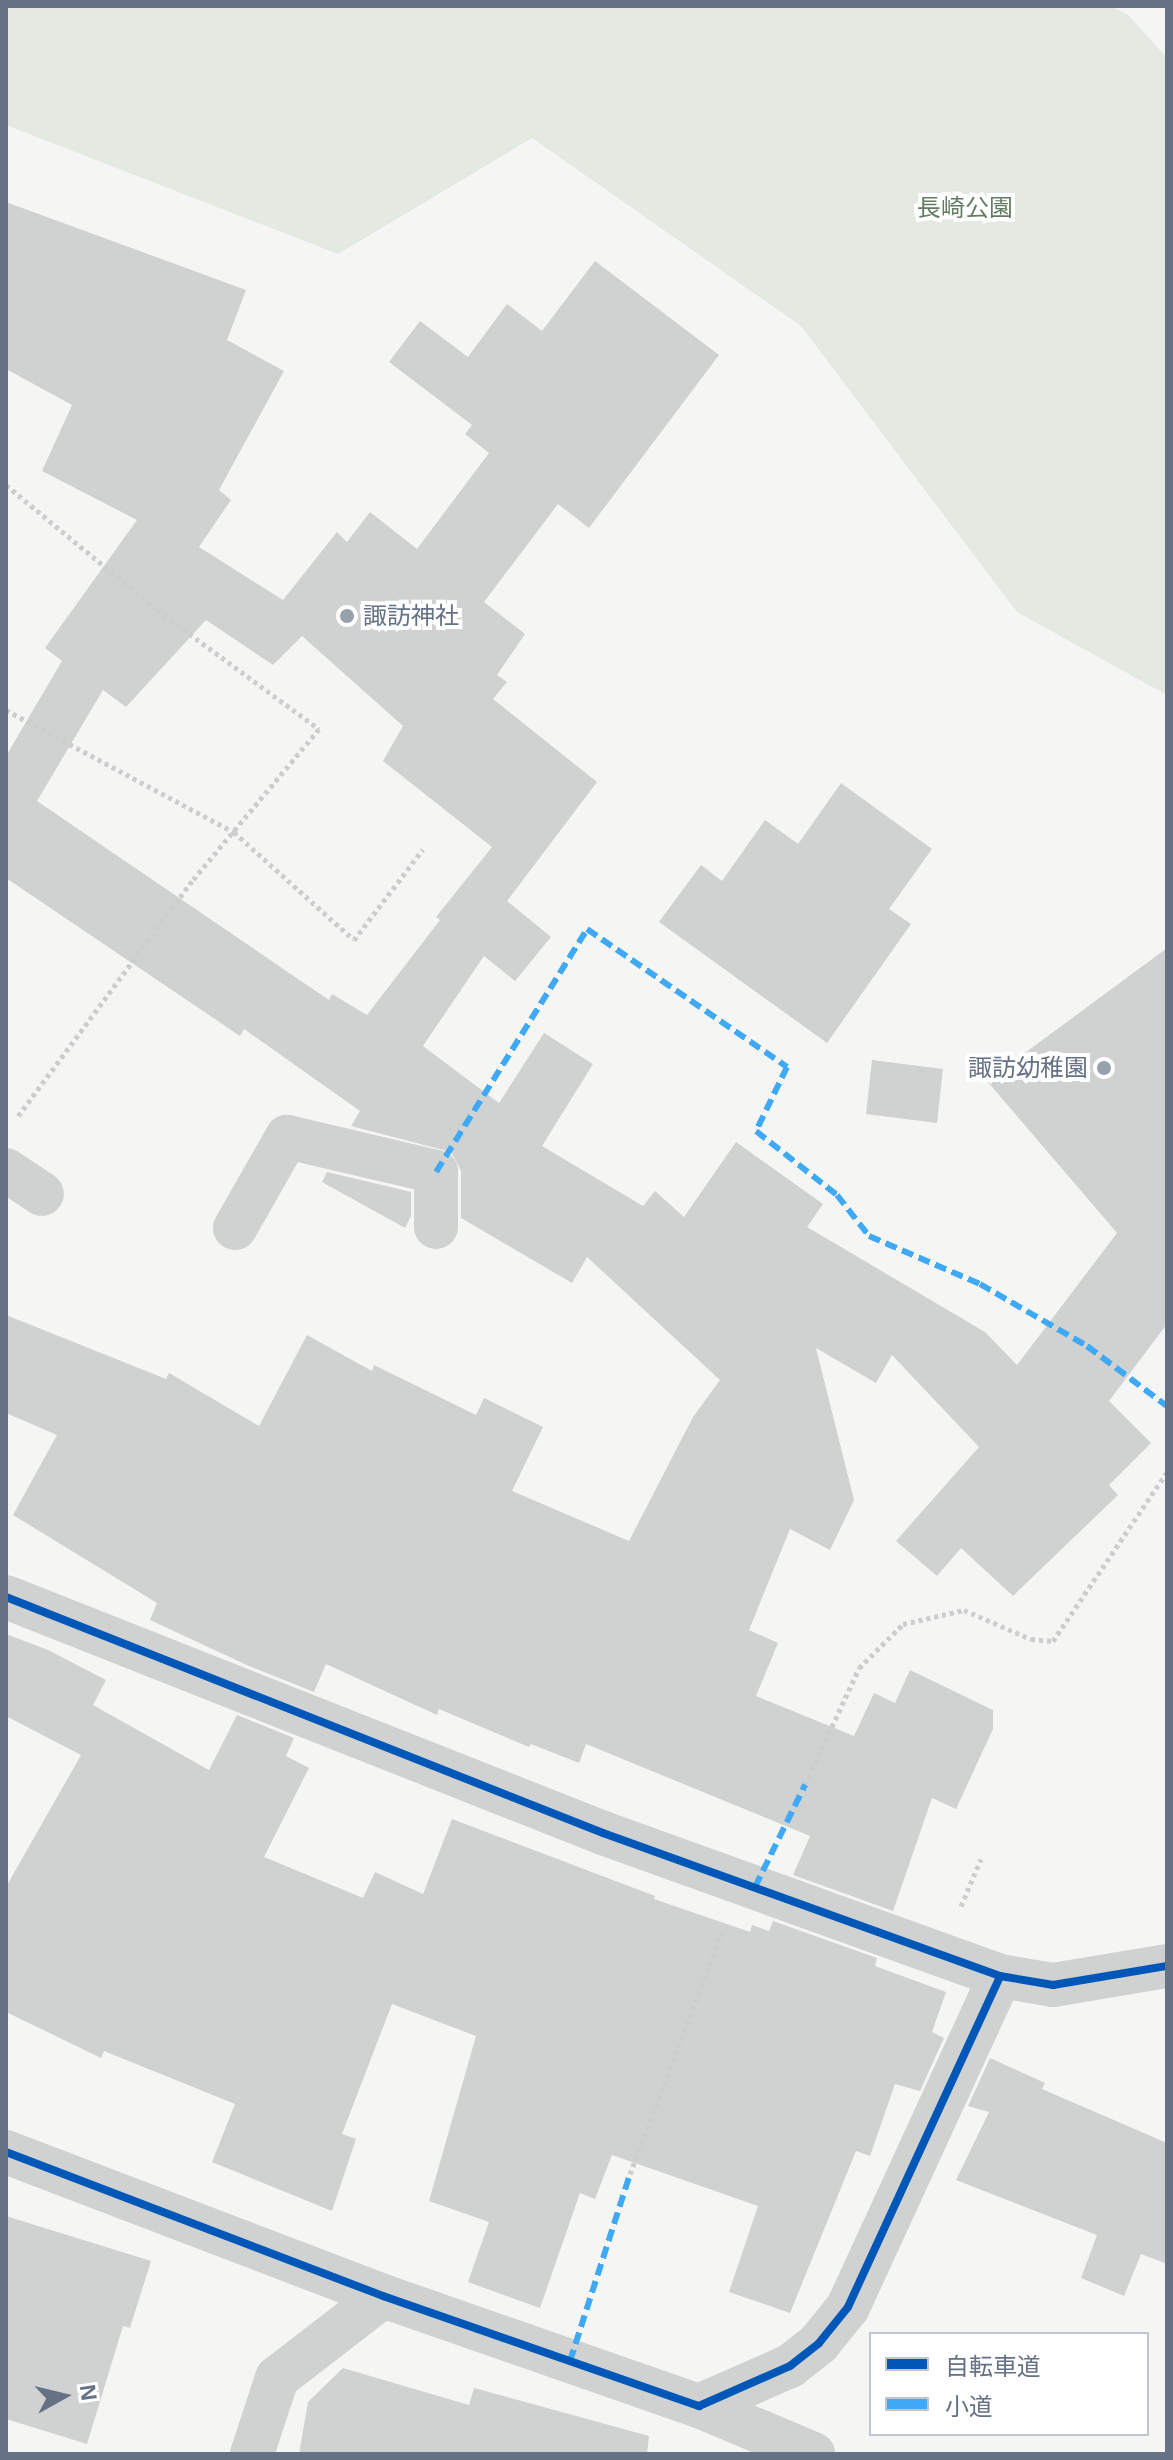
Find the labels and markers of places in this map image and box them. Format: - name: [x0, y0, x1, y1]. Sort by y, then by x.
- place label: 諏訪神社: [363, 602, 459, 630]
- marker: 諏訪神社: [338, 607, 356, 625]
- place label: 諏訪幼稚園: [968, 1054, 1088, 1082]
- marker: 諏訪幼稚園: [1095, 1059, 1113, 1077]

